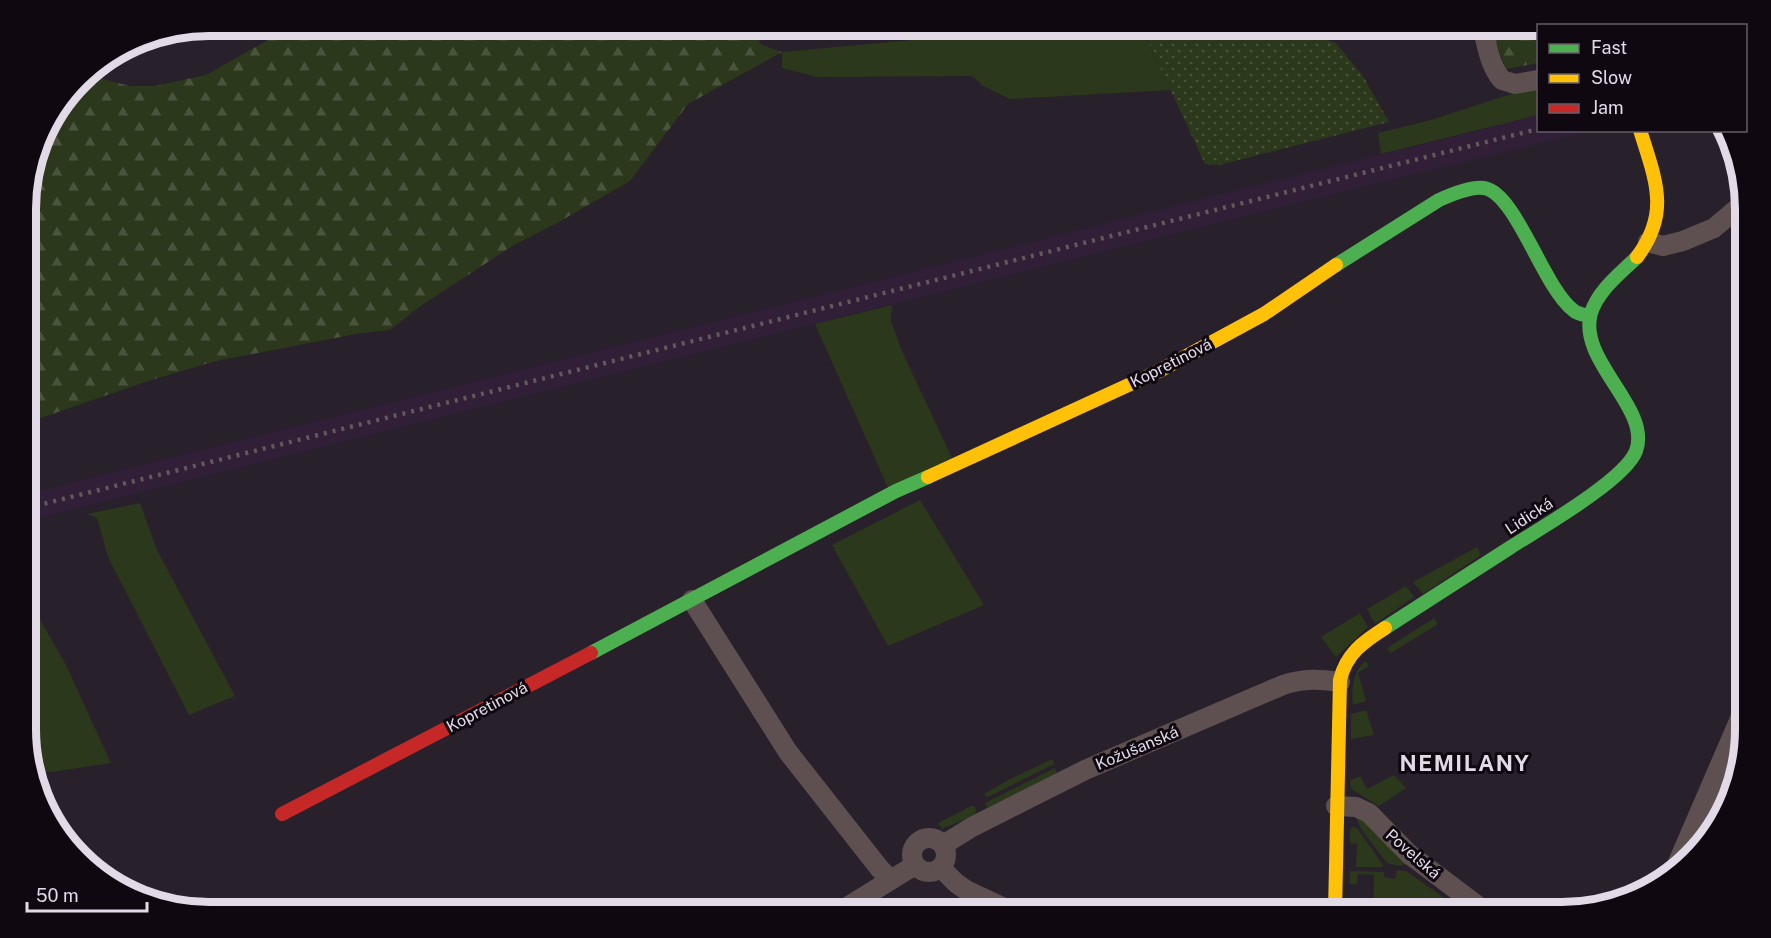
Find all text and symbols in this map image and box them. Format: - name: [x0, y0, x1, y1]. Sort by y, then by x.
- legend: [1537, 24, 1747, 132]
- text: Fast: [1591, 37, 1627, 58]
- text: Slow: [1591, 67, 1632, 88]
- text: Jam: [1591, 97, 1624, 118]
- street label: Kopretinová: [1127, 334, 1215, 392]
- street label: Lidická: [1502, 494, 1556, 538]
- street label: Kopretinová: [443, 678, 531, 736]
- street label: Kožušanská: [1093, 722, 1181, 774]
- district label: NEMILANY: [1399, 750, 1531, 776]
- street label: Povelská: [1382, 825, 1444, 883]
- scale bar: [27, 875, 147, 913]
- text: 50 m: [36, 885, 79, 906]

